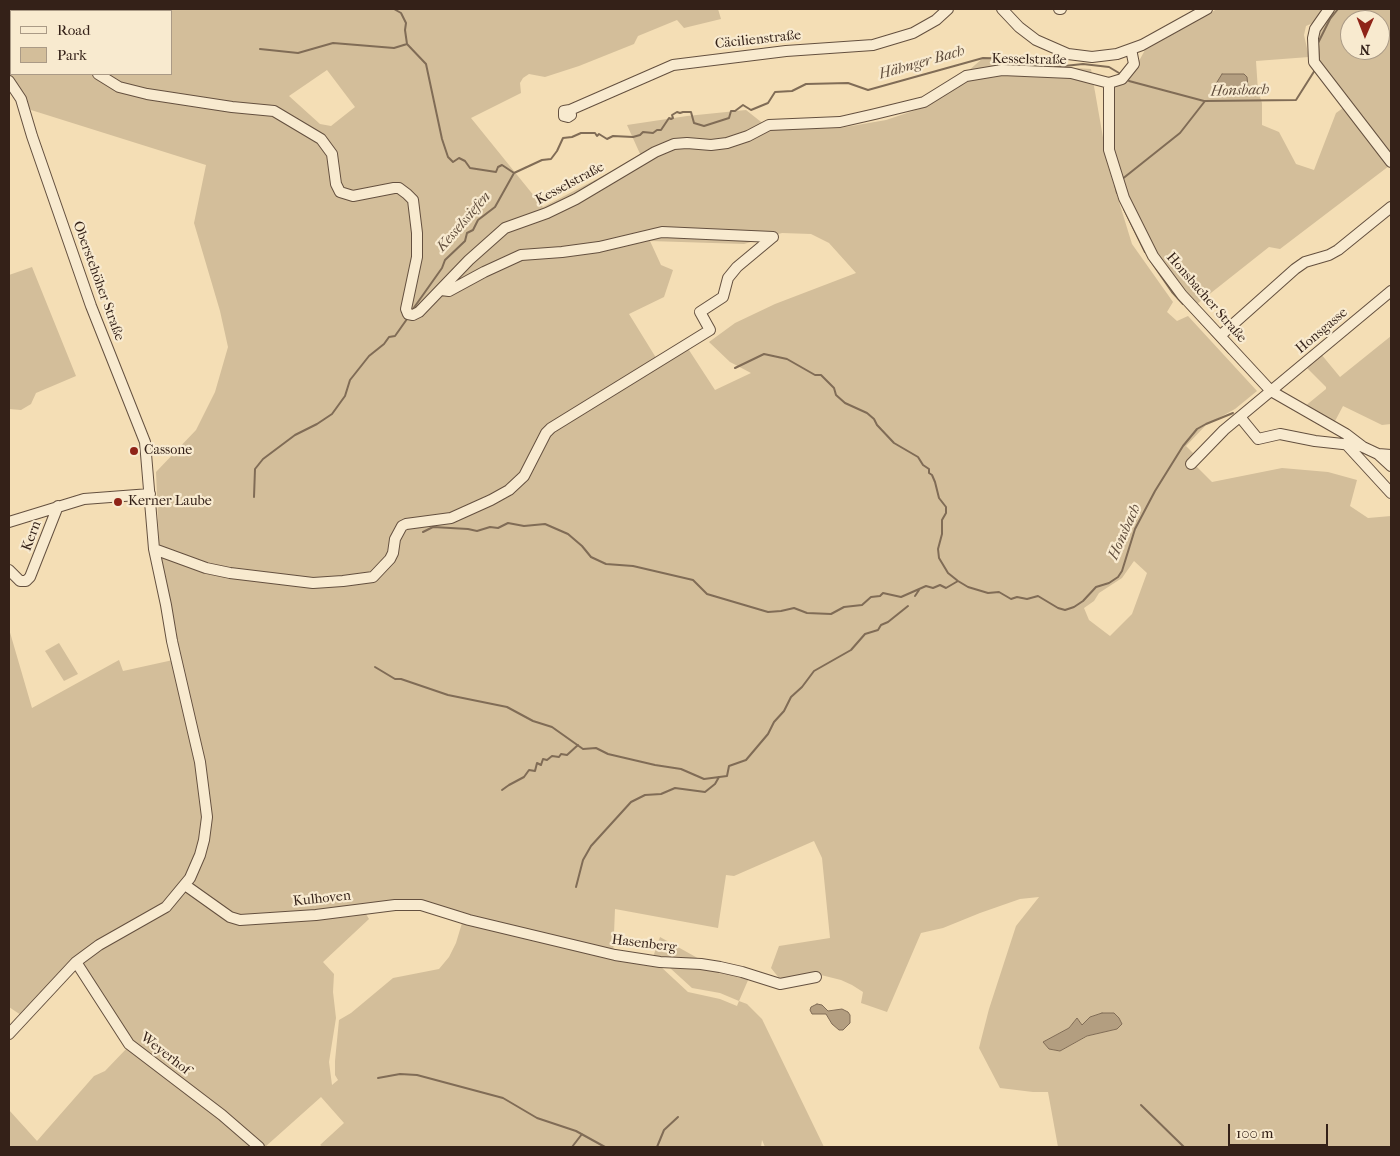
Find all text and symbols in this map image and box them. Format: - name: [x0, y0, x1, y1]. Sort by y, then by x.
- legend: [10, 10, 172, 75]
- north arrow: [1340, 10, 1390, 60]
- text: Road: [57, 21, 90, 39]
- street label: Cäcilienstraße: [714, 27, 802, 53]
- text: N: [1359, 41, 1370, 58]
- water label: Hähnger Bach: [877, 42, 967, 84]
- text: Park: [57, 46, 87, 64]
- street label: Kesselstraße: [991, 51, 1067, 69]
- water label: Honsbach: [1210, 81, 1270, 101]
- street label: Kesselstraße: [533, 159, 607, 209]
- water label: Kesselssiefen: [433, 188, 495, 256]
- street label: Oberstehöher Straße: [69, 219, 127, 343]
- street label: Honsbacher Straße: [1162, 249, 1250, 347]
- street label: Honsgasse: [1293, 305, 1351, 357]
- place label: Cassone: [144, 443, 192, 459]
- marker: Cassone: [128, 445, 140, 457]
- place label: Kerner Laube: [128, 494, 212, 510]
- marker: Kerner Laube: [112, 496, 124, 508]
- water label: Honsbach: [1105, 501, 1145, 563]
- street label: Kern: [19, 519, 45, 553]
- street label: Kulhoven: [292, 888, 352, 910]
- street label: Hasenberg: [611, 932, 677, 956]
- street label: Weyerhof: [137, 1029, 193, 1079]
- scale bar: [1230, 1114, 1330, 1146]
- text: 100 m: [1236, 1124, 1274, 1142]

